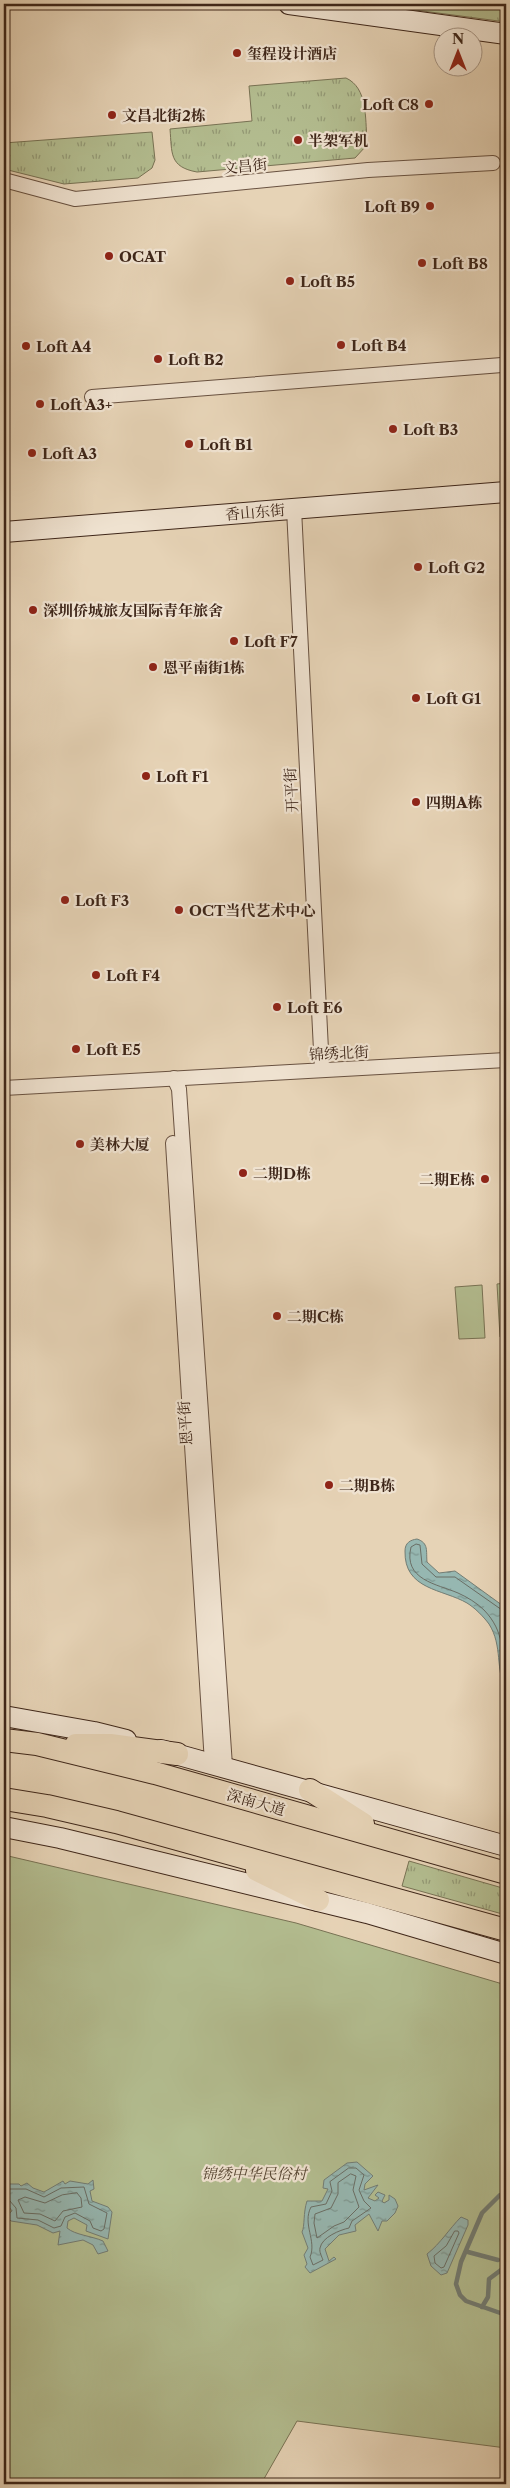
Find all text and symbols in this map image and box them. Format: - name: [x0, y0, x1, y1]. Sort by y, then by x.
- north arrow: [432, 28, 482, 78]
- text: N: [452, 30, 464, 48]
- place label: 玺程设计酒店: [247, 44, 337, 63]
- marker: 玺程设计酒店: [231, 47, 243, 59]
- place label: Loft C8: [362, 95, 419, 114]
- marker: Loft C8: [423, 98, 435, 110]
- place label: 文昌北街2栋: [122, 106, 206, 125]
- marker: 文昌北街2栋: [106, 109, 118, 121]
- place label: 半架军机: [308, 131, 368, 150]
- marker: 半架军机: [292, 134, 304, 146]
- street label: 文昌街: [222, 154, 268, 178]
- place label: Loft B9: [364, 197, 420, 216]
- marker: Loft B9: [424, 200, 436, 212]
- place label: OCAT: [119, 247, 167, 266]
- marker: OCAT: [103, 250, 115, 262]
- place label: Loft B8: [432, 254, 488, 273]
- marker: Loft B8: [416, 257, 428, 269]
- place label: Loft B5: [300, 272, 355, 291]
- marker: Loft B5: [284, 275, 296, 287]
- place label: Loft B4: [351, 336, 407, 355]
- place label: Loft A4: [36, 337, 92, 356]
- marker: Loft B4: [335, 339, 347, 351]
- marker: Loft A4: [20, 340, 32, 352]
- place label: Loft B2: [168, 350, 224, 369]
- marker: Loft B2: [152, 353, 164, 365]
- place label: Loft A3+: [50, 395, 112, 414]
- marker: Loft A3+: [34, 398, 46, 410]
- place label: Loft B3: [403, 420, 458, 439]
- marker: Loft B3: [387, 423, 399, 435]
- place label: Loft B1: [199, 435, 253, 454]
- marker: Loft B1: [183, 438, 195, 450]
- place label: Loft A3: [42, 444, 97, 463]
- marker: Loft A3: [26, 447, 38, 459]
- street label: 香山东街: [224, 500, 286, 524]
- place label: Loft G2: [428, 558, 485, 577]
- marker: Loft G2: [412, 561, 424, 573]
- place label: 深圳侨城旅友国际青年旅舍: [43, 601, 223, 620]
- marker: 深圳侨城旅友国际青年旅舍: [27, 604, 39, 616]
- place label: Loft F7: [244, 632, 298, 651]
- marker: Loft F7: [228, 635, 240, 647]
- place label: 恩平南街1栋: [163, 658, 245, 677]
- marker: 恩平南街1栋: [147, 661, 159, 673]
- place label: Loft G1: [426, 689, 481, 708]
- marker: Loft G1: [410, 692, 422, 704]
- place label: Loft F1: [156, 767, 209, 786]
- street label: 开平街: [280, 767, 302, 813]
- marker: Loft F1: [140, 770, 152, 782]
- place label: 四期A栋: [426, 793, 483, 812]
- marker: 四期A栋: [410, 796, 422, 808]
- place label: Loft F3: [75, 891, 129, 910]
- marker: Loft F3: [59, 894, 71, 906]
- place label: OCT当代艺术中心: [189, 901, 316, 920]
- marker: OCT当代艺术中心: [173, 904, 185, 916]
- place label: Loft F4: [106, 966, 160, 985]
- marker: Loft F4: [90, 969, 102, 981]
- place label: Loft E6: [287, 998, 342, 1017]
- marker: Loft E6: [271, 1001, 283, 1013]
- place label: Loft E5: [86, 1040, 141, 1059]
- street label: 锦绣北街: [309, 1042, 369, 1064]
- marker: Loft E5: [70, 1043, 82, 1055]
- place label: 美林大厦: [90, 1135, 150, 1154]
- marker: 美林大厦: [74, 1138, 86, 1150]
- place label: 二期D栋: [253, 1164, 311, 1183]
- marker: 二期D栋: [237, 1167, 249, 1179]
- place label: 二期E栋: [419, 1170, 475, 1189]
- marker: 二期E栋: [479, 1173, 491, 1185]
- place label: 二期C栋: [287, 1307, 344, 1326]
- marker: 二期C栋: [271, 1310, 283, 1322]
- street label: 恩平街: [174, 1400, 196, 1446]
- place label: 二期B栋: [339, 1476, 395, 1495]
- marker: 二期B栋: [323, 1479, 335, 1491]
- street label: 深南大道: [225, 1785, 287, 1819]
- park label: 锦绣中华民俗村: [201, 2164, 308, 2183]

